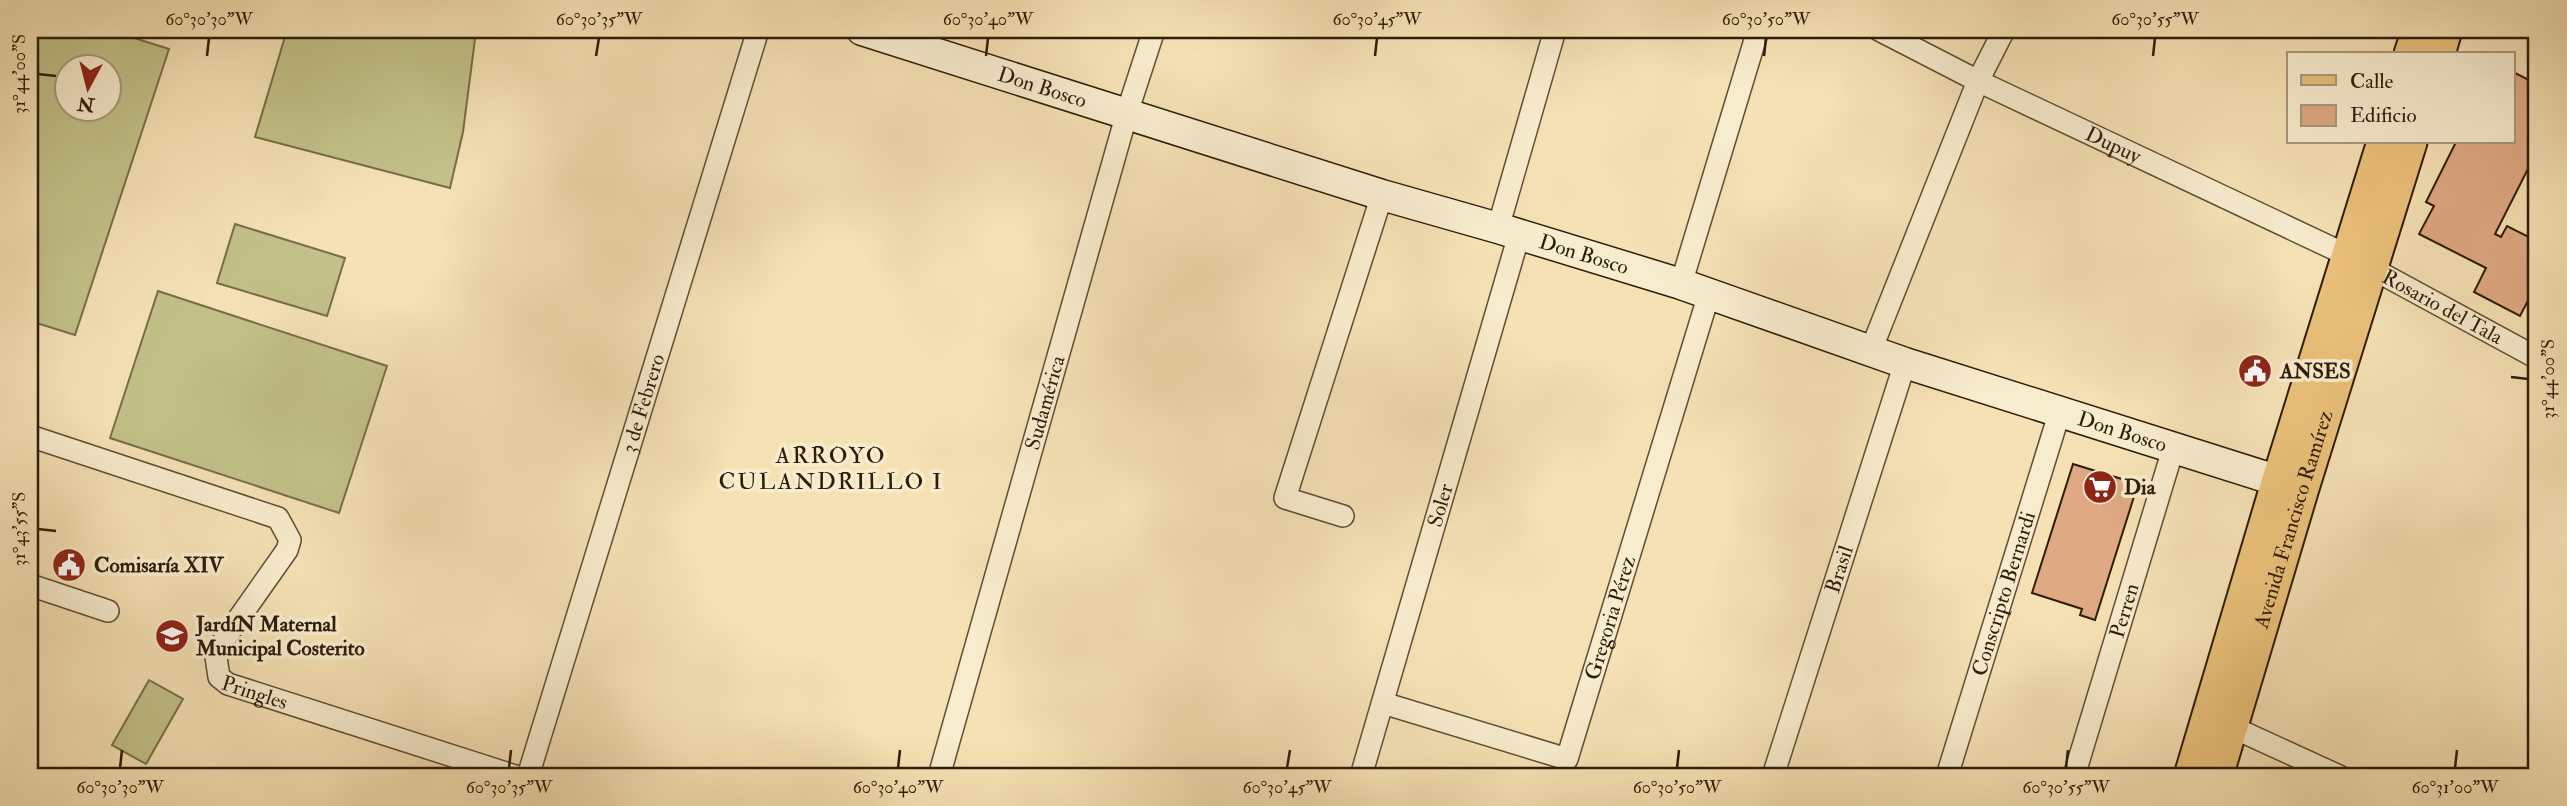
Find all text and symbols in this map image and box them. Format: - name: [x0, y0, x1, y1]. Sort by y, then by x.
- text: 60°30'30"W: [165, 8, 254, 31]
- text: 60°30'35"W: [556, 8, 643, 31]
- text: 60°30'40"W: [943, 8, 1034, 31]
- text: 60°30'45"W: [1332, 8, 1422, 31]
- text: 60°30'50"W: [1722, 8, 1811, 31]
- text: 60°30'55"W: [2111, 8, 2199, 31]
- text: 31°44'00"S: [8, 34, 31, 114]
- north arrow: [52, 52, 122, 122]
- legend: [2287, 52, 2514, 144]
- street label: Don Bosco: [994, 61, 1090, 114]
- text: Calle: [2350, 68, 2394, 95]
- text: N: [75, 91, 97, 117]
- text: Edificio: [2350, 102, 2417, 129]
- street label: Dupuy: [2081, 121, 2146, 170]
- street label: Don Bosco: [1536, 228, 1632, 281]
- street label: Rosario del Tala: [2377, 263, 2508, 351]
- text: 31°44'00"S: [2537, 339, 2560, 419]
- street label: 3 de Febrero: [615, 351, 671, 456]
- street label: Sudamérica: [1019, 352, 1072, 453]
- public building icon: ANSES: [2236, 352, 2274, 390]
- place label: ANSES: [2279, 358, 2351, 385]
- street label: Don Bosco: [2074, 405, 2170, 459]
- street label: Avenida Francisco Ramírez: [2248, 407, 2339, 633]
- district label: ARROYO CULANDRILLO I: [719, 441, 943, 496]
- supermarket icon: Dia: [2081, 468, 2119, 506]
- place label: Dia: [2124, 474, 2157, 501]
- street label: Soler: [1421, 481, 1460, 530]
- text: 31°43'55"S: [8, 492, 31, 566]
- street label: Conscripto Bernardi: [1966, 508, 2042, 679]
- street label: Brasil: [1819, 542, 1860, 597]
- public building icon: Comisaría XIV: [50, 546, 88, 584]
- place label: Comisaría XIV: [94, 552, 224, 579]
- street label: Gregoria Pérez: [1579, 553, 1642, 683]
- street label: Perren: [2104, 580, 2146, 641]
- place label: JardíN Maternal Municipal Costerito: [195, 611, 365, 662]
- school or university icon: JardíN Maternal Municipal Costerito: [153, 617, 191, 655]
- street label: Pringles: [218, 670, 291, 716]
- text: 60°30'30"W: [76, 776, 165, 799]
- text: 60°30'35"W: [466, 776, 553, 799]
- text: 60°30'40"W: [853, 776, 944, 799]
- text: 60°30'45"W: [1242, 776, 1332, 799]
- text: 60°30'50"W: [1633, 776, 1722, 799]
- text: 60°30'55"W: [2022, 776, 2110, 799]
- text: 60°31'00"W: [2411, 776, 2499, 799]

